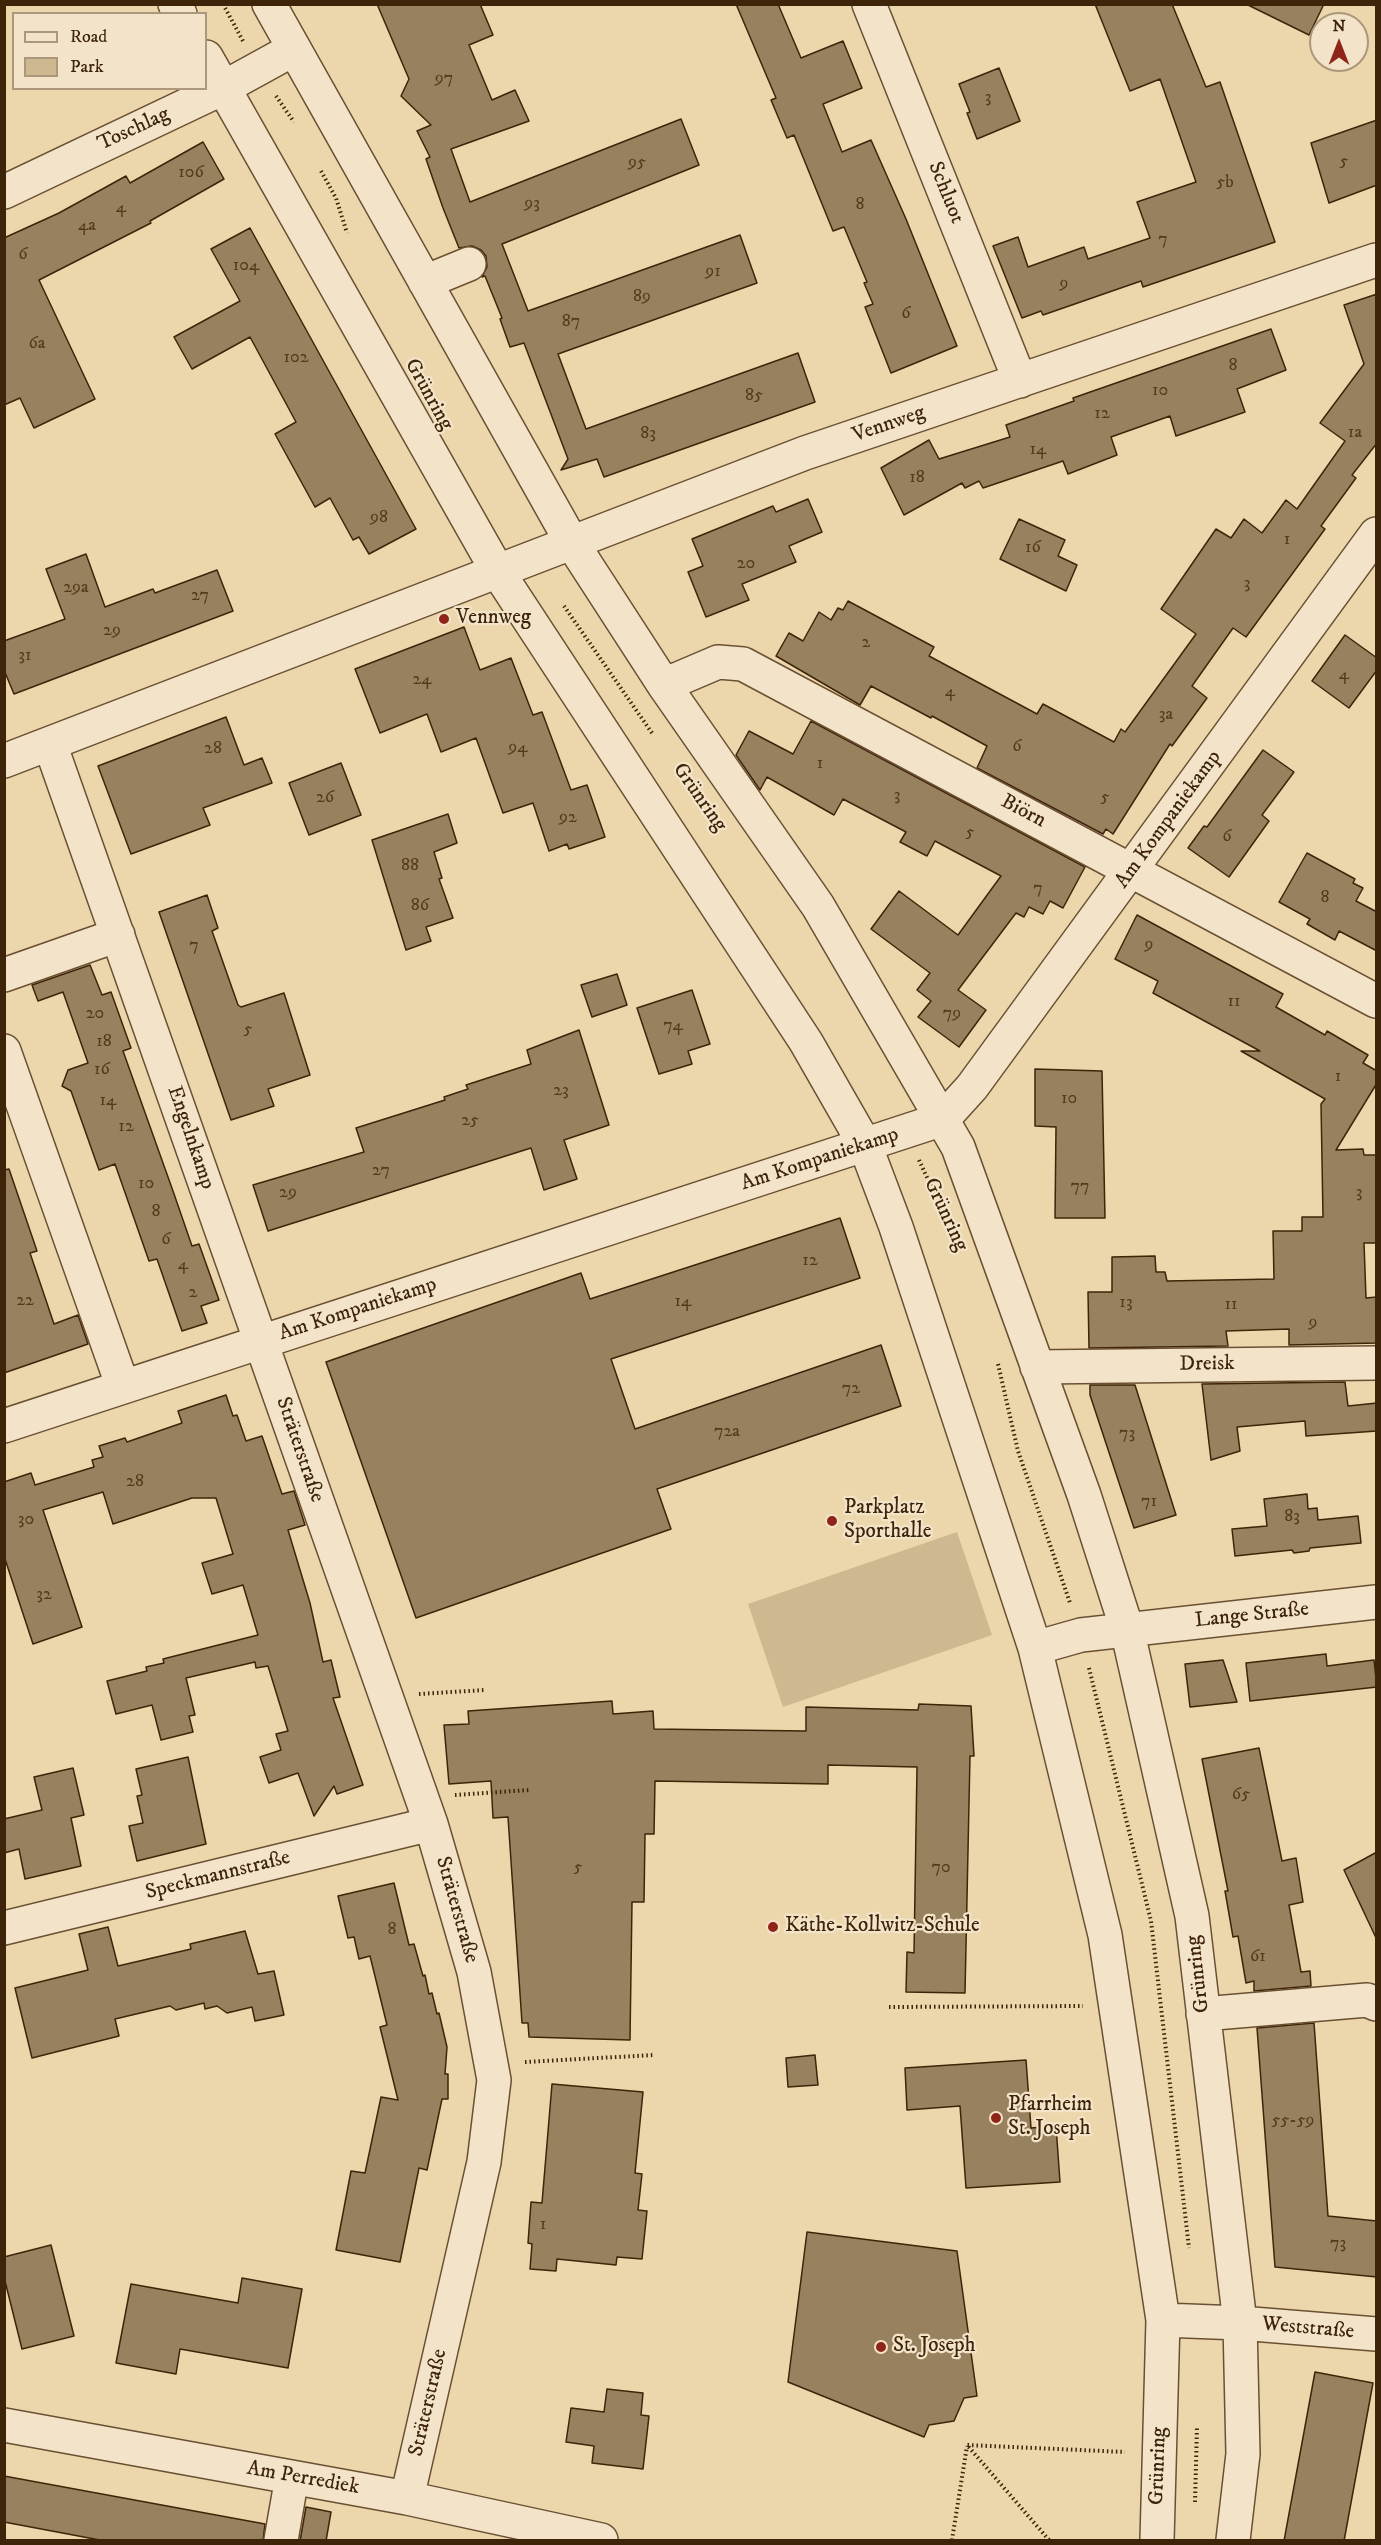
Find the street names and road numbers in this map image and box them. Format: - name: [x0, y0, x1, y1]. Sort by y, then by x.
- street label: Toschlag: [94, 102, 174, 158]
- street label: Schluot: [921, 158, 969, 228]
- street label: Grünring: [398, 355, 458, 435]
- street label: Vennweg: [849, 401, 929, 449]
- street label: Am Kompaniekamp: [1110, 746, 1228, 894]
- street label: Grünring: [666, 759, 732, 837]
- street label: Biörn: [996, 790, 1050, 834]
- street label: Engelnkamp: [161, 1083, 219, 1193]
- street label: Am Kompaniekamp: [738, 1123, 902, 1197]
- street label: Grünring: [917, 1174, 973, 1256]
- street label: Am Kompaniekamp: [276, 1273, 440, 1347]
- street label: Dreisk: [1179, 1352, 1235, 1378]
- street label: Sträterstraße: [269, 1394, 329, 1506]
- street label: Lange Straße: [1194, 1597, 1310, 1635]
- street label: Speckmannstraße: [143, 1846, 293, 1906]
- street label: Sträterstraße: [429, 1854, 483, 1966]
- street label: Grünring: [1182, 1934, 1216, 2014]
- street label: Weststraße: [1261, 2312, 1355, 2346]
- street label: Sträterstraße: [404, 2347, 454, 2459]
- street label: Grünring: [1145, 2427, 1173, 2505]
- street label: Am Perrediek: [245, 2457, 361, 2501]

